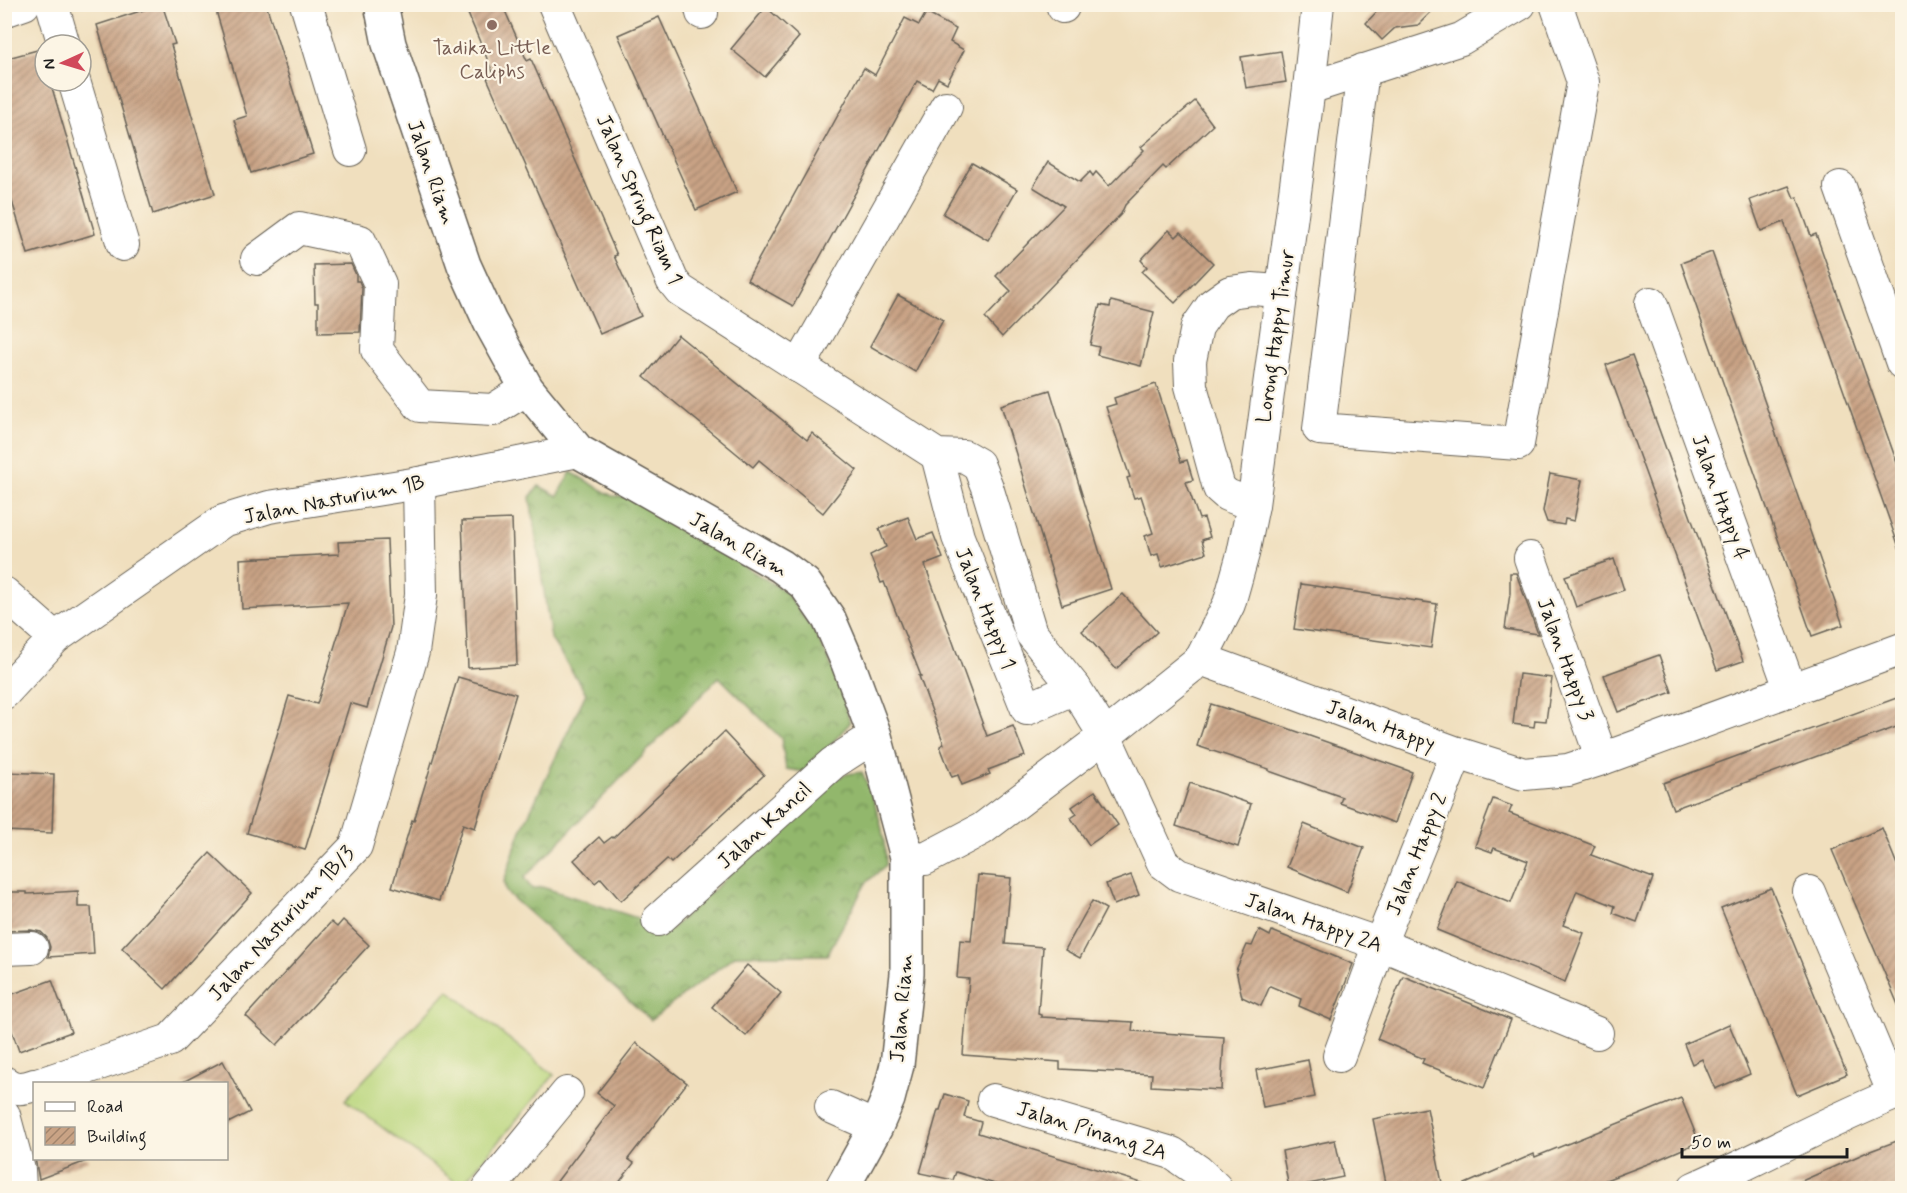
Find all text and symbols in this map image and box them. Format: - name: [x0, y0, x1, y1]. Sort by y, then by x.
- marker: Tadika Little Caliphs: [485, 18, 499, 32]
- north arrow: [33, 33, 93, 93]
- place label: Tadika Little Caliphs: [433, 34, 551, 86]
- text: N: [39, 58, 60, 70]
- street label: Jalan Spring Riam 1: [587, 110, 689, 290]
- street label: Jalan Riam: [400, 116, 462, 228]
- street label: Lorong Happy Timur: [1250, 248, 1304, 425]
- street label: Jalan Happy 4: [1684, 431, 1756, 564]
- street label: Jalan Nasturium 1B: [241, 469, 427, 531]
- street label: Jalan Riam: [684, 505, 793, 584]
- street label: Jalan Happy 1: [948, 543, 1022, 673]
- street label: Jalan Happy 3: [1530, 594, 1600, 725]
- street label: Jalan Happy: [1322, 693, 1439, 759]
- street label: Jalan Kancil: [711, 776, 818, 876]
- street label: Jalan Happy 2: [1380, 789, 1454, 920]
- street label: Jalan Nasturium 1B/3: [202, 840, 361, 1007]
- street label: Jalan Happy 2A: [1241, 886, 1386, 960]
- street label: Jalan Riam: [883, 953, 921, 1064]
- legend: [33, 1082, 228, 1160]
- text: Road: [87, 1095, 123, 1119]
- street label: Jalan Pinang 2A: [1013, 1095, 1170, 1167]
- scale bar: [1682, 1121, 1847, 1159]
- text: Building: [87, 1125, 147, 1151]
- text: 50 m: [1691, 1131, 1731, 1155]

